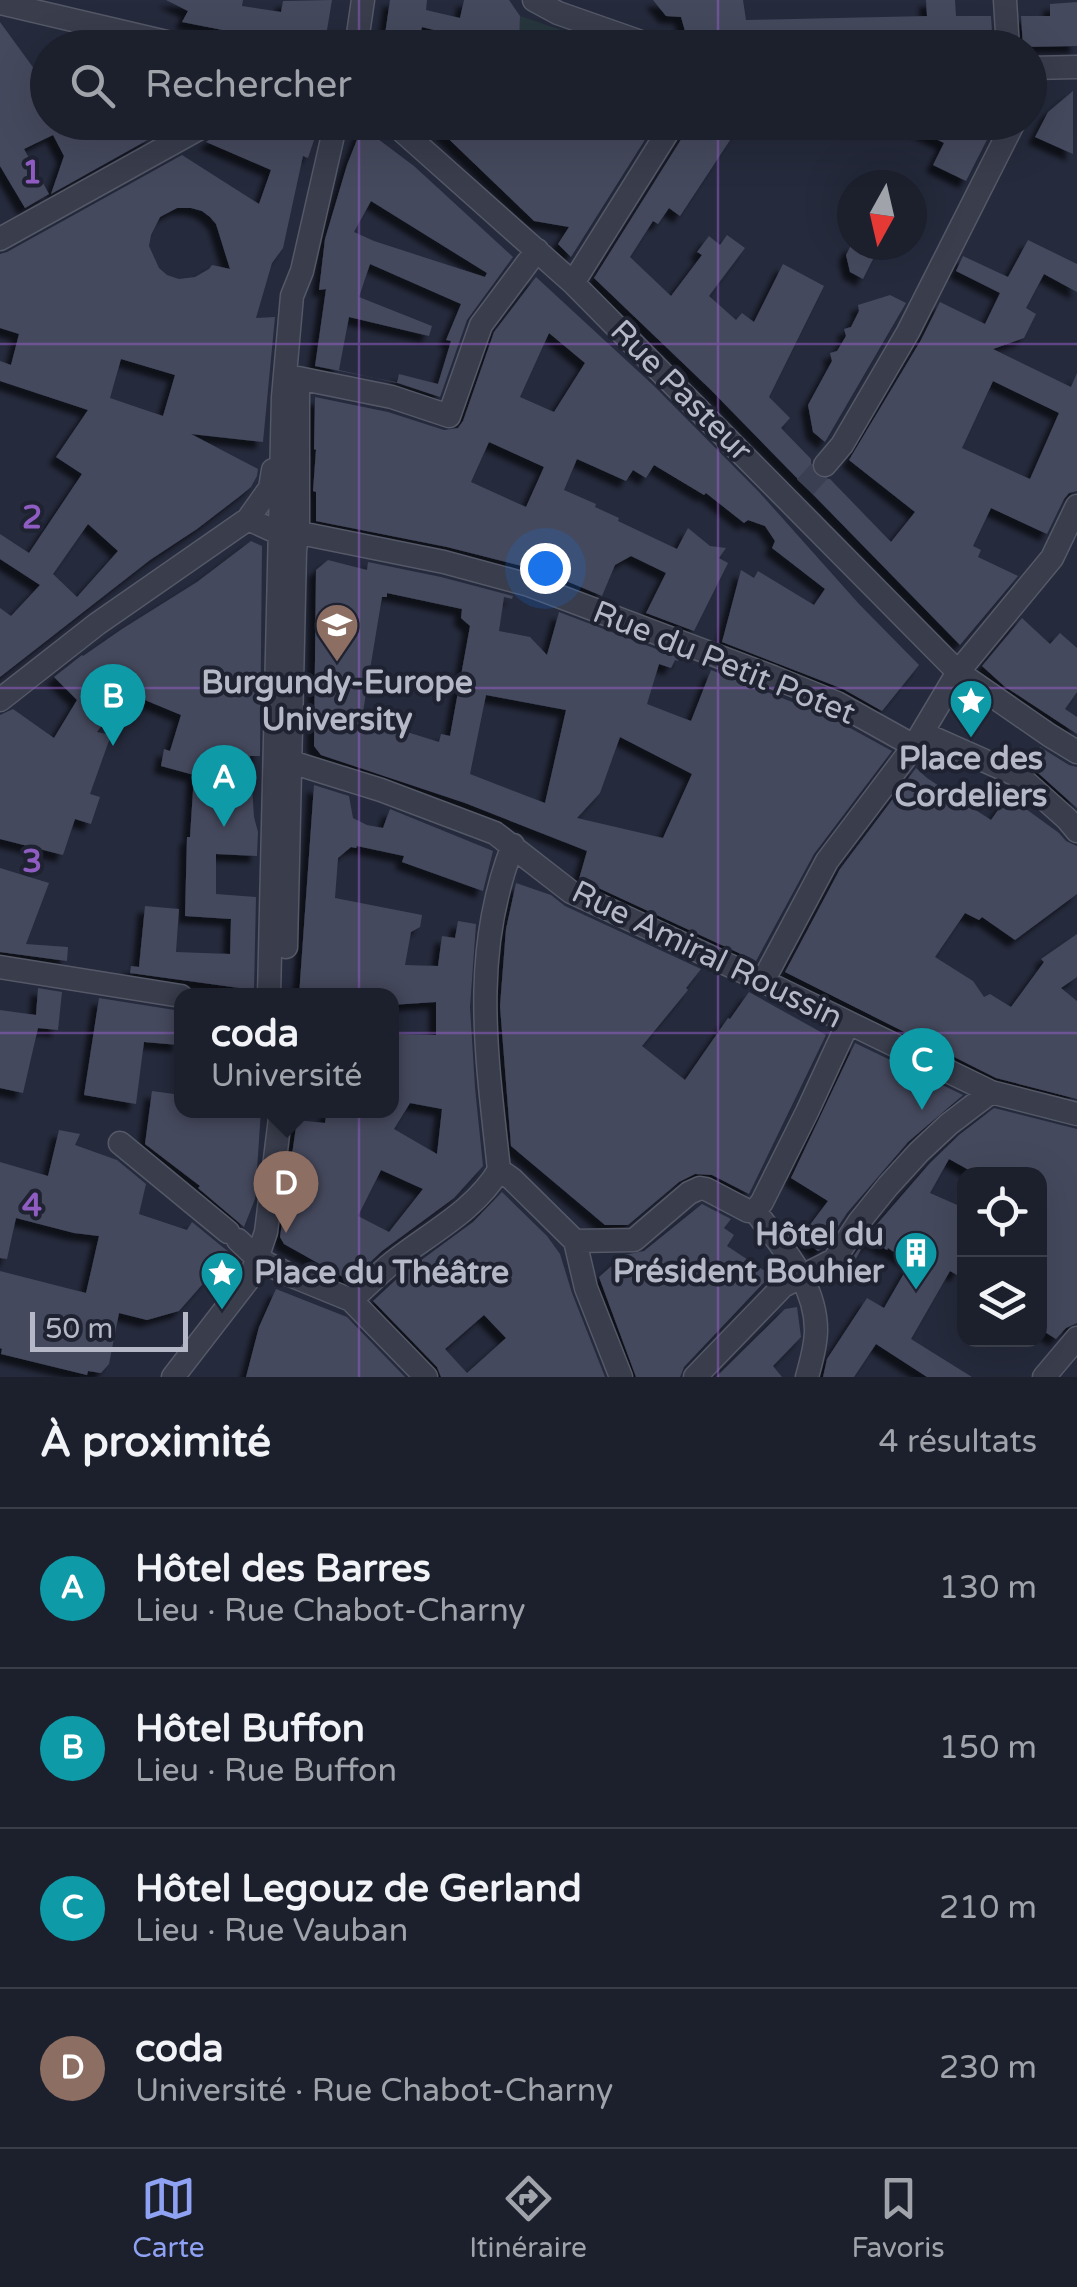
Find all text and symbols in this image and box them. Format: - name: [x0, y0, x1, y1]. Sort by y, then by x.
- search box: [30, 30, 1047, 140]
- icon: search: [65, 58, 120, 113]
- text: Rechercher: [145, 62, 352, 108]
- text: 1: [22, 154, 42, 192]
- north arrow: [837, 170, 927, 260]
- street label: Rue Pasteur: [602, 312, 760, 470]
- text: 2: [22, 499, 42, 537]
- your location: [520, 543, 571, 594]
- street label: Rue du Petit Potet: [587, 593, 861, 733]
- school or university icon: Burgundy-Europe University: [314, 602, 360, 663]
- pin: B: [80, 664, 146, 746]
- place label: Burgundy-Europe University: [201, 664, 473, 739]
- place icon: Place des Cordeliers: [948, 678, 994, 739]
- place label: Place des Cordeliers: [895, 740, 1047, 815]
- pin: A: [192, 744, 256, 827]
- text: 3: [22, 843, 42, 881]
- street label: Rue Amiral Roussin: [566, 873, 848, 1037]
- popup: [174, 988, 399, 1118]
- text: coda: [211, 1011, 299, 1057]
- pin: C: [890, 1028, 954, 1110]
- text: Université: [211, 1057, 362, 1095]
- pin: D: [254, 1150, 318, 1233]
- map controls: [957, 1167, 1047, 1347]
- button: locate: [957, 1167, 1047, 1257]
- text: 4: [22, 1187, 42, 1225]
- place label: Hôtel du Président Bouhier: [613, 1216, 885, 1291]
- building icon: Hôtel du Président Bouhier: [893, 1230, 939, 1291]
- place icon: Place du Théâtre: [199, 1250, 245, 1311]
- place label: Place du Théâtre: [254, 1254, 509, 1292]
- button: layers: [957, 1257, 1047, 1347]
- scale bar: [30, 1307, 188, 1352]
- text: 50 m: [45, 1312, 113, 1346]
- text: À proximité: [40, 1417, 271, 1468]
- text: 4 résultats: [878, 1423, 1037, 1461]
- text: Hôtel des Barres: [135, 1546, 431, 1592]
- text: A: [61, 1569, 84, 1607]
- text: 130 m: [939, 1569, 1037, 1607]
- text: Lieu · Rue Chabot-Charny: [135, 1592, 526, 1630]
- text: Hôtel Buffon: [135, 1706, 365, 1752]
- text: B: [61, 1729, 84, 1767]
- text: 150 m: [939, 1729, 1037, 1767]
- text: Lieu · Rue Buffon: [135, 1752, 397, 1790]
- text: Hôtel Legouz de Gerland: [135, 1866, 582, 1912]
- text: C: [61, 1889, 84, 1927]
- text: 210 m: [939, 1889, 1037, 1927]
- text: Lieu · Rue Vauban: [135, 1912, 408, 1950]
- text: coda: [135, 2026, 224, 2072]
- text: D: [60, 2049, 85, 2087]
- text: 230 m: [939, 2049, 1037, 2087]
- text: Université · Rue Chabot-Charny: [135, 2072, 613, 2110]
- tab: Carte: [132, 2171, 205, 2265]
- tab: Itinéraire: [469, 2171, 587, 2265]
- tab: Favoris: [852, 2171, 945, 2265]

